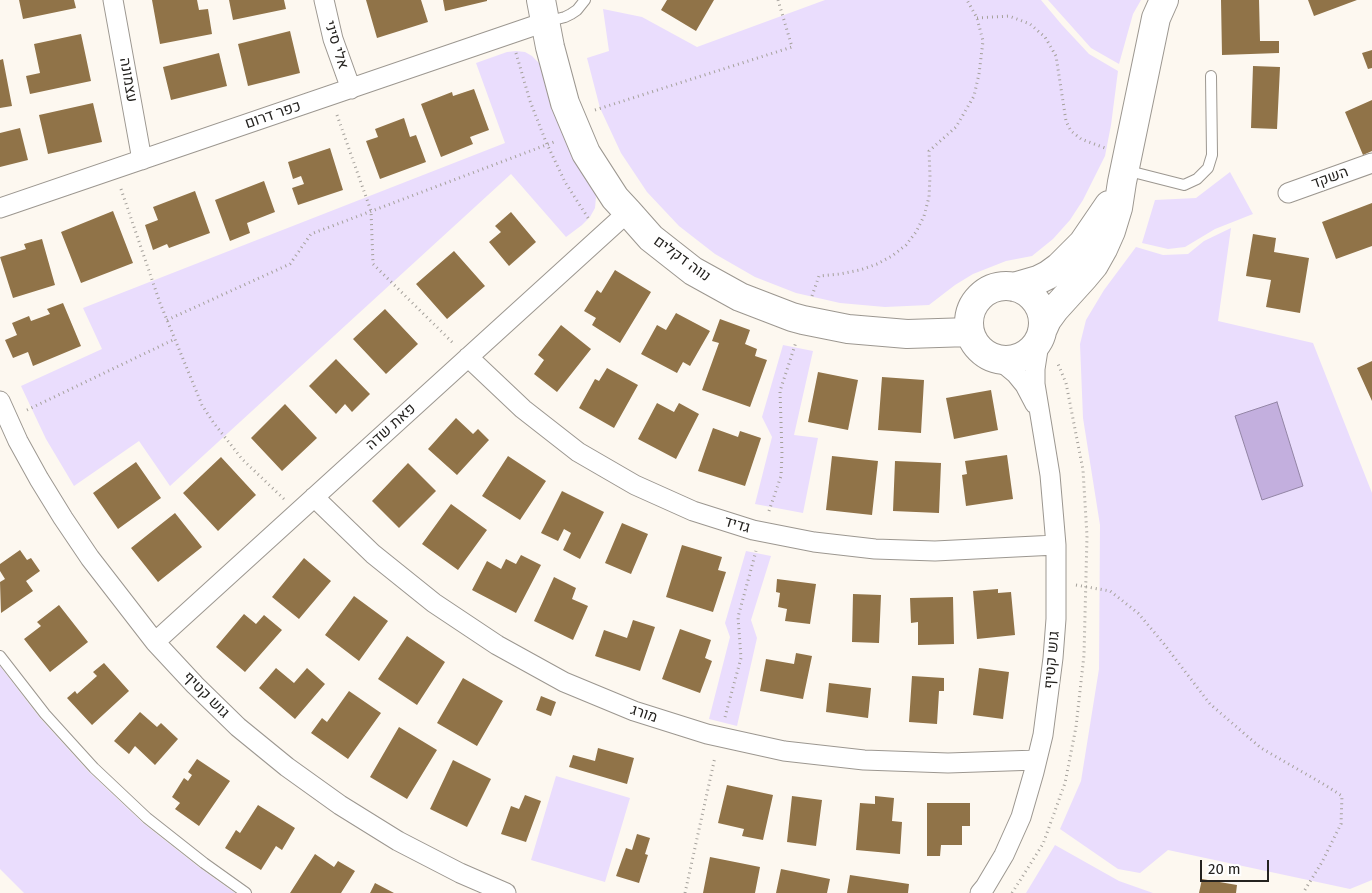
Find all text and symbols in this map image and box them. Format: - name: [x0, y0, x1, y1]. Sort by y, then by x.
- street label: אלי סיני: [320, 19, 352, 71]
- street label: עצמונה: [115, 56, 141, 104]
- street label: כפר דרום: [243, 97, 303, 133]
- street label: השקד: [1309, 163, 1351, 193]
- street label: נווה דקלים: [650, 232, 714, 286]
- street label: פאת שדה: [362, 400, 420, 454]
- street label: גדיד: [722, 513, 752, 537]
- street label: גוש קטיף: [1041, 630, 1063, 690]
- street label: גוש קטיף: [179, 668, 233, 722]
- street label: מורג: [628, 701, 660, 727]
- scale bar: [1202, 850, 1271, 882]
- text: 20 m: [1208, 860, 1241, 878]

